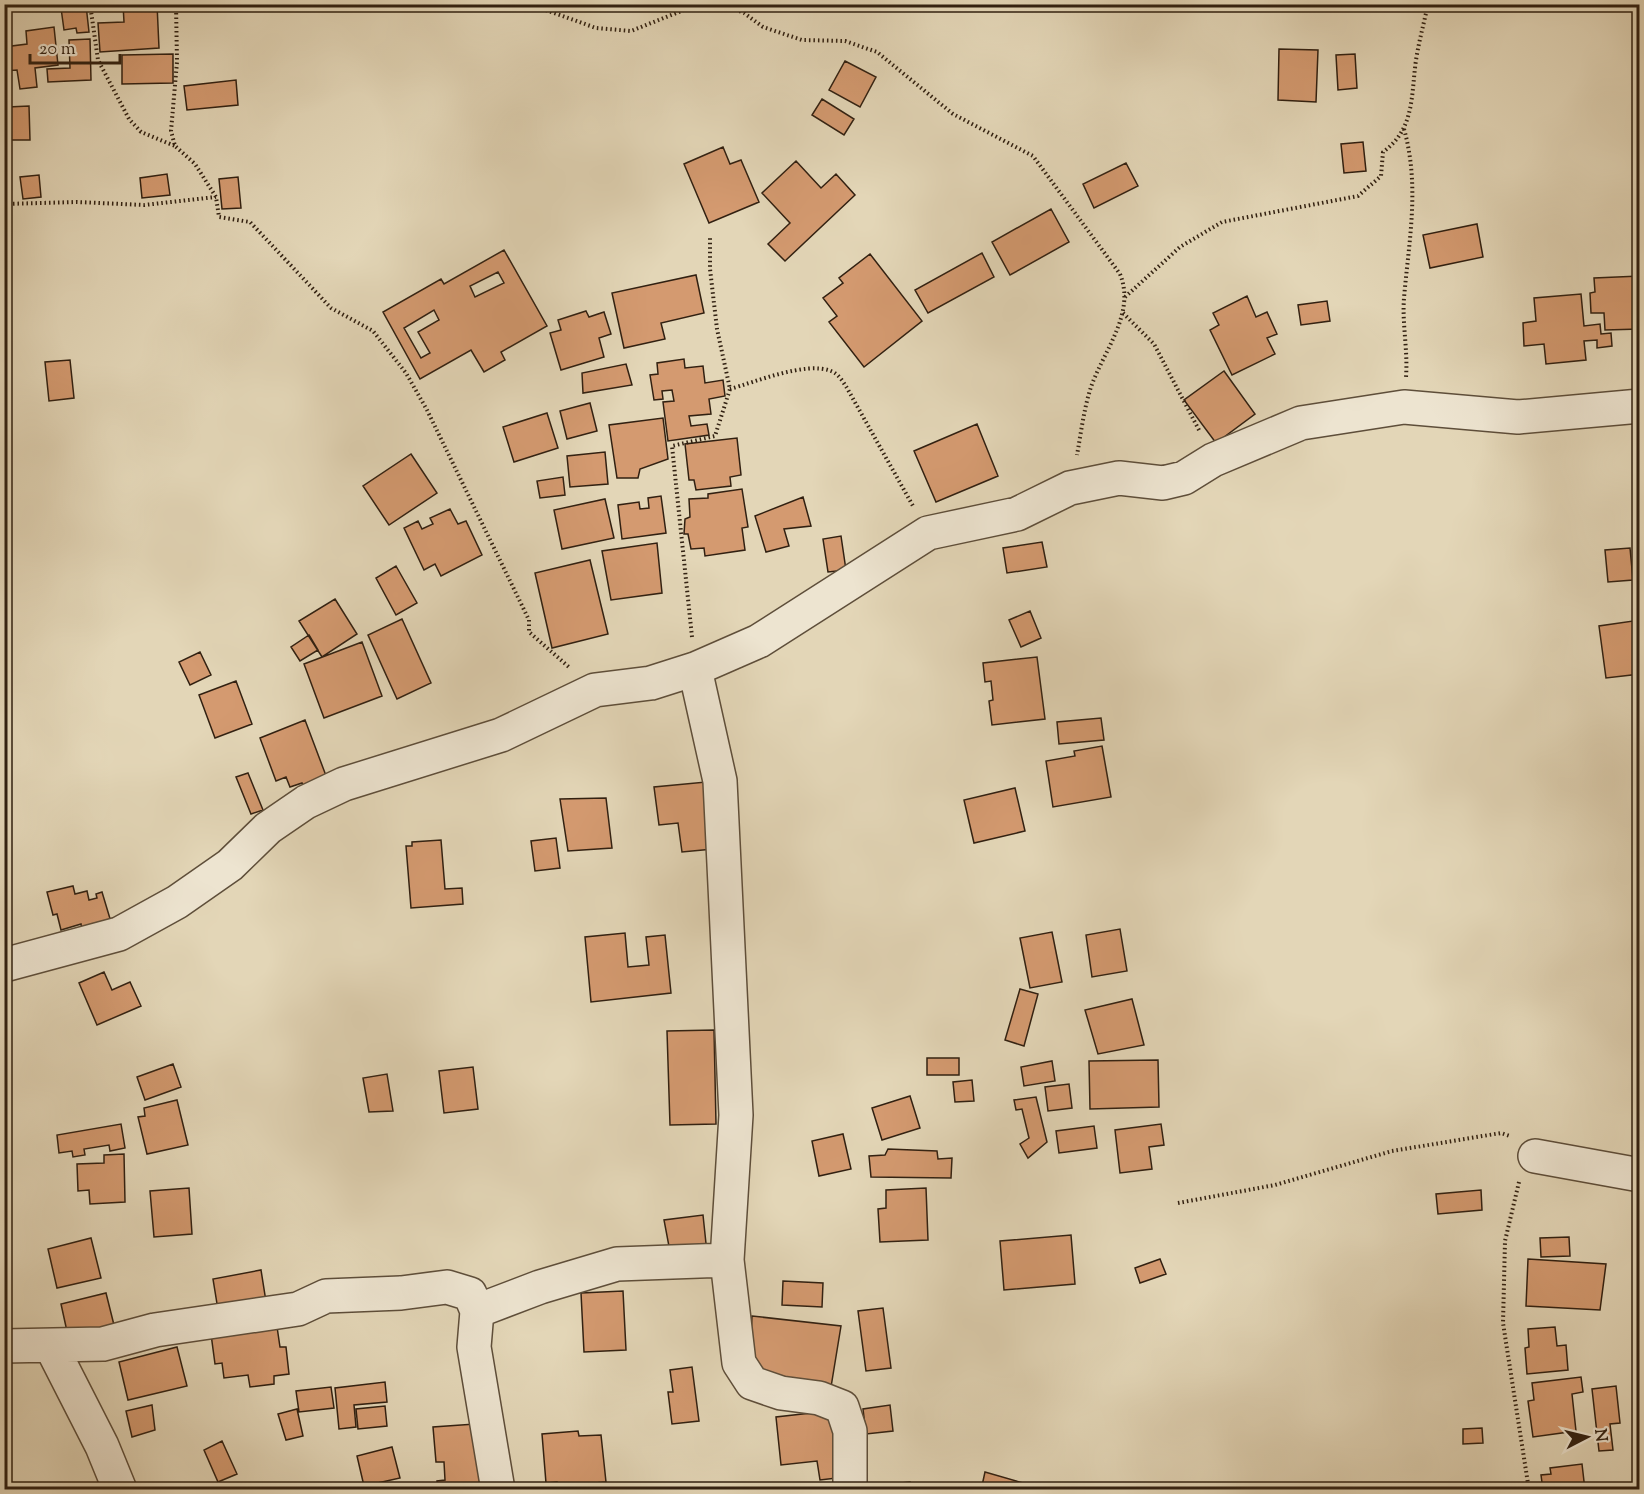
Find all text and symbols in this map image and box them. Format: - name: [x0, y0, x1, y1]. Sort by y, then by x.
- scale bar: [30, 27, 120, 65]
- text: 20 m: [39, 37, 76, 63]
- north arrow: [1557, 1407, 1617, 1467]
- text: N: [1587, 1428, 1612, 1443]

